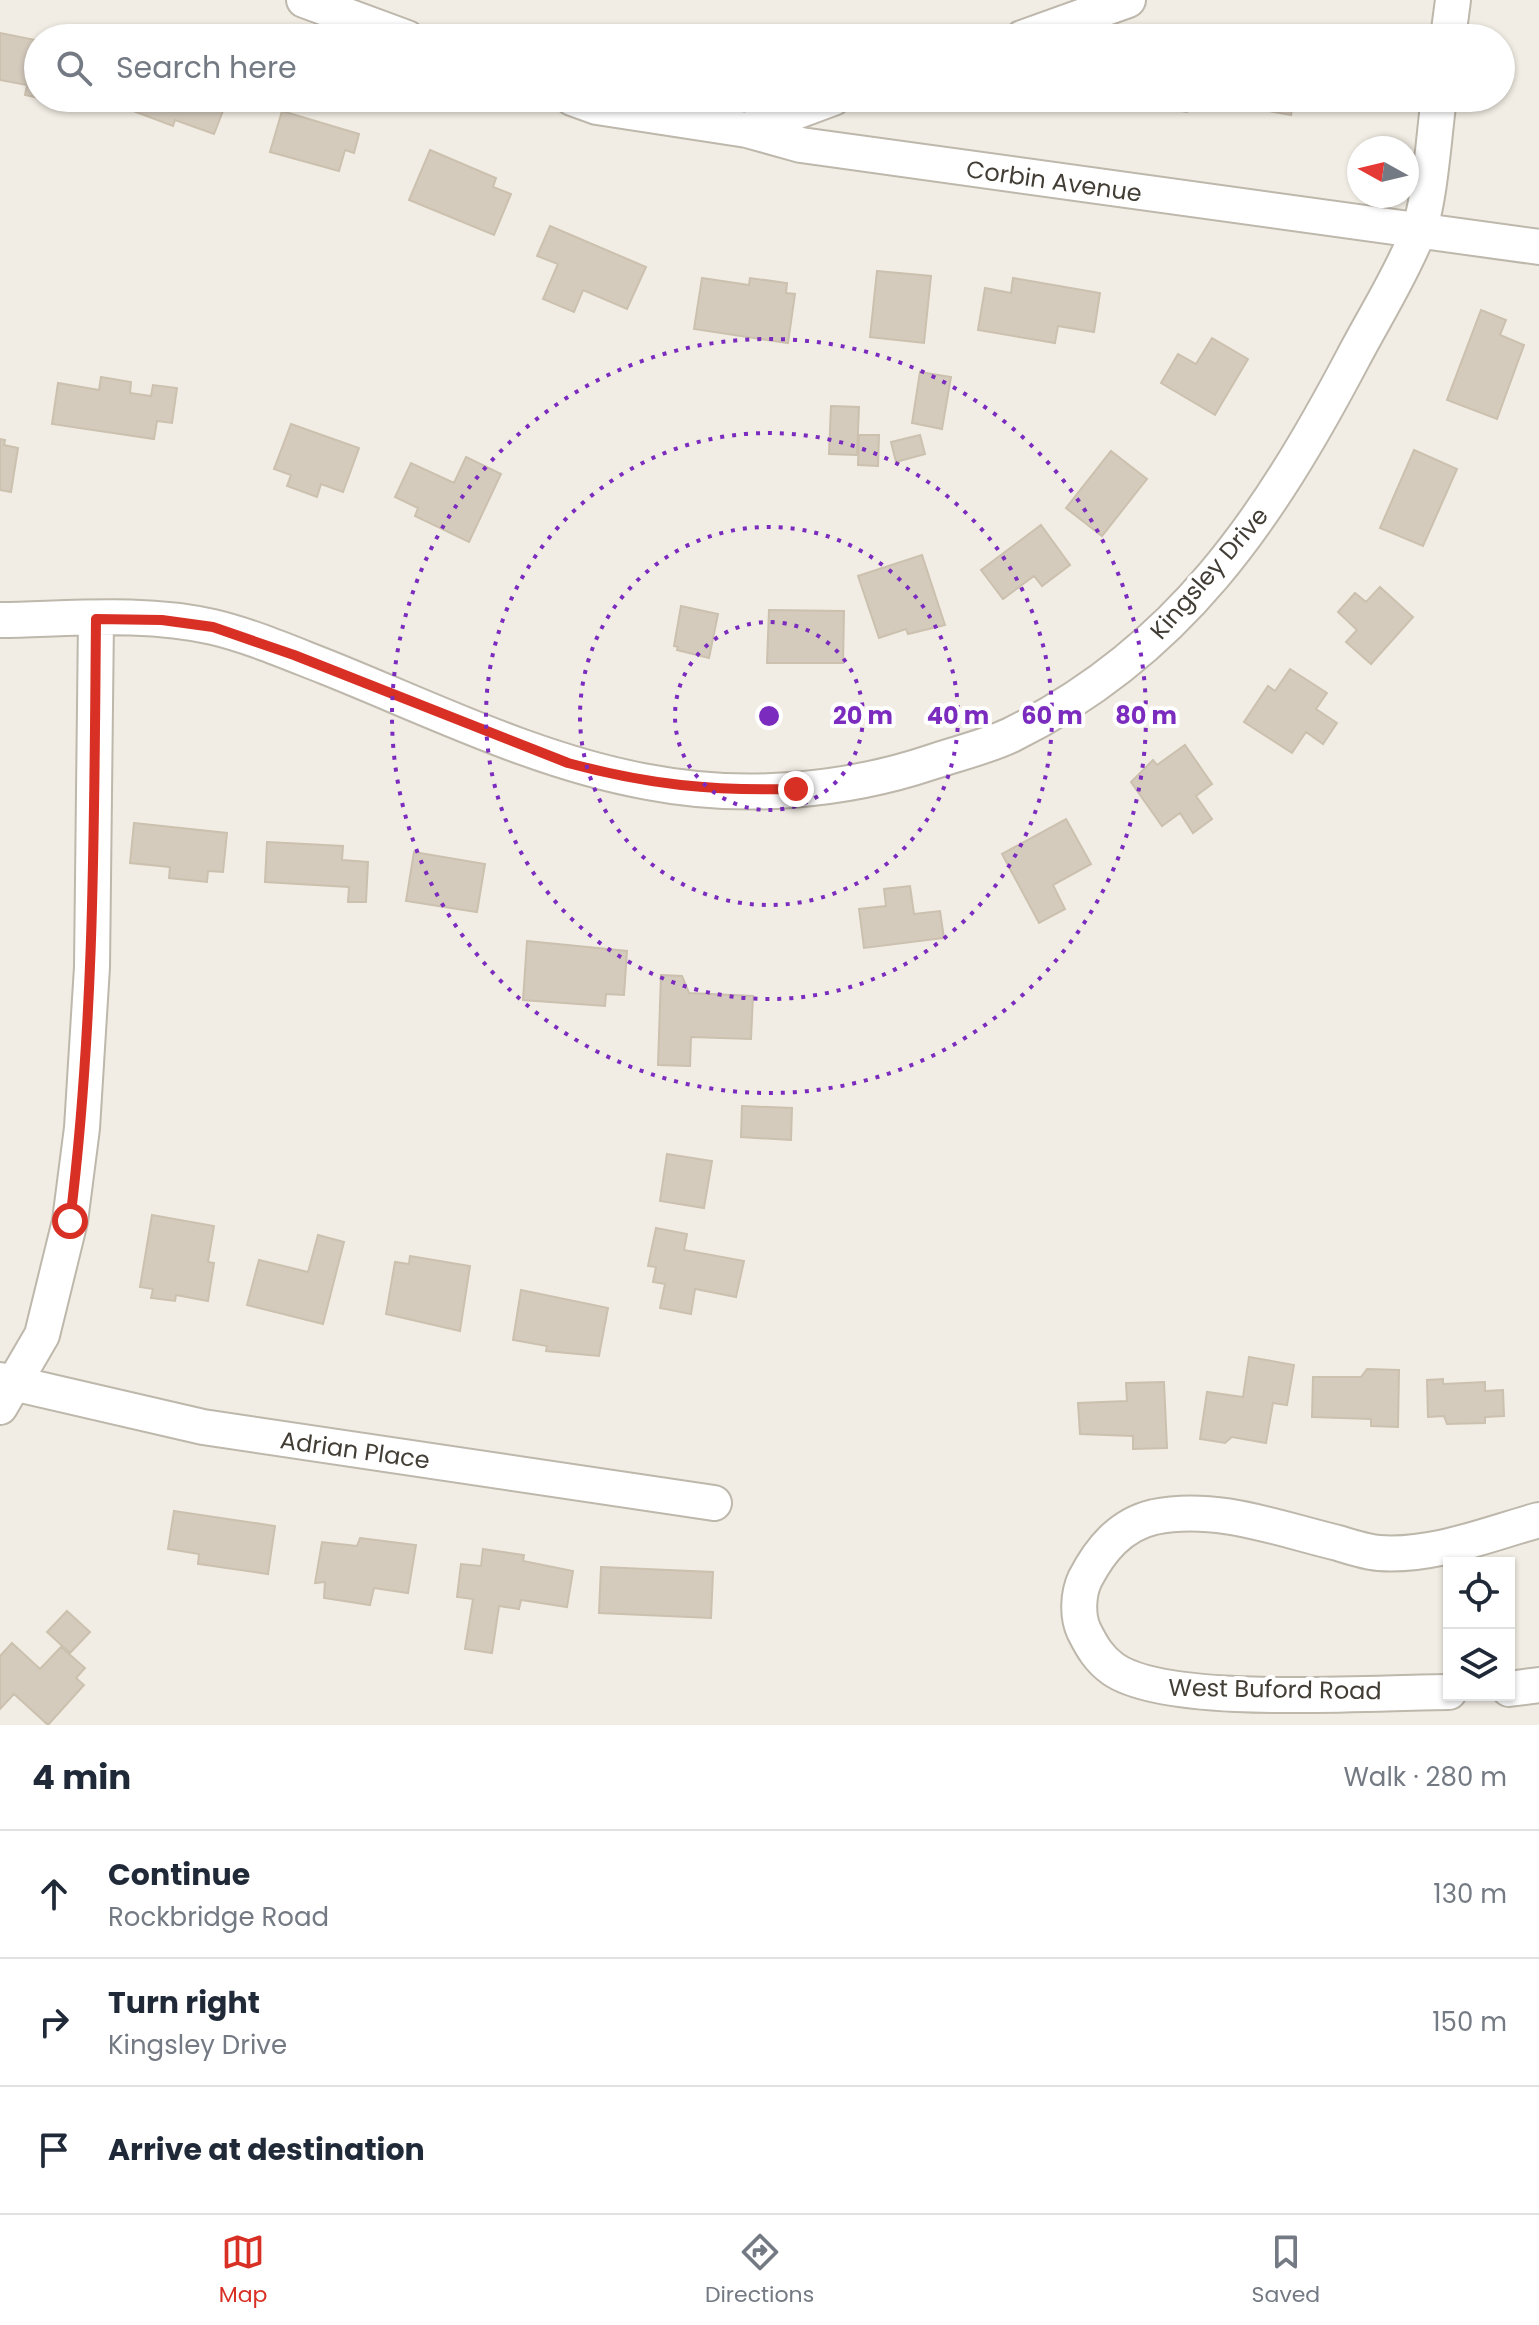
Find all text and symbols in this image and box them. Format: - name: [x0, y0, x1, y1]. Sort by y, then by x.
- search box: [24, 24, 1515, 112]
- icon: search: [52, 46, 96, 90]
- text: Search here: [116, 46, 297, 89]
- north arrow: [1347, 136, 1419, 208]
- street label: Corbin Avenue: [964, 152, 1144, 210]
- street label: Kingsley Drive: [1142, 500, 1276, 646]
- text: 20 m: [833, 699, 893, 732]
- text: 40 m: [927, 699, 989, 732]
- text: 60 m: [1021, 699, 1083, 732]
- text: 80 m: [1115, 699, 1177, 732]
- centre of rings: [755, 702, 783, 730]
- route end: [778, 771, 814, 807]
- route start: [52, 1203, 88, 1239]
- street label: Adrian Place: [278, 1423, 432, 1477]
- map controls: [1443, 1557, 1515, 1701]
- button: locate: [1443, 1557, 1515, 1629]
- button: layers: [1443, 1629, 1515, 1701]
- street label: West Buford Road: [1168, 1671, 1382, 1707]
- text: 4 min: [32, 1753, 131, 1801]
- text: Walk · 280 m: [1343, 1759, 1507, 1795]
- text: Continue: [108, 1853, 250, 1896]
- icon: ahead: [32, 1872, 76, 1916]
- text: 130 m: [1433, 1876, 1507, 1912]
- text: Rockbridge Road: [108, 1899, 329, 1935]
- text: Turn right: [108, 1981, 260, 2024]
- icon: right: [32, 2000, 76, 2044]
- text: 150 m: [1432, 2004, 1507, 2040]
- text: Kingsley Drive: [108, 2027, 287, 2063]
- icon: arrive: [32, 2128, 76, 2172]
- text: Arrive at destination: [108, 2128, 425, 2171]
- tab: Map: [219, 2230, 267, 2311]
- tab: Directions: [705, 2230, 814, 2311]
- tab: Saved: [1252, 2230, 1320, 2311]

